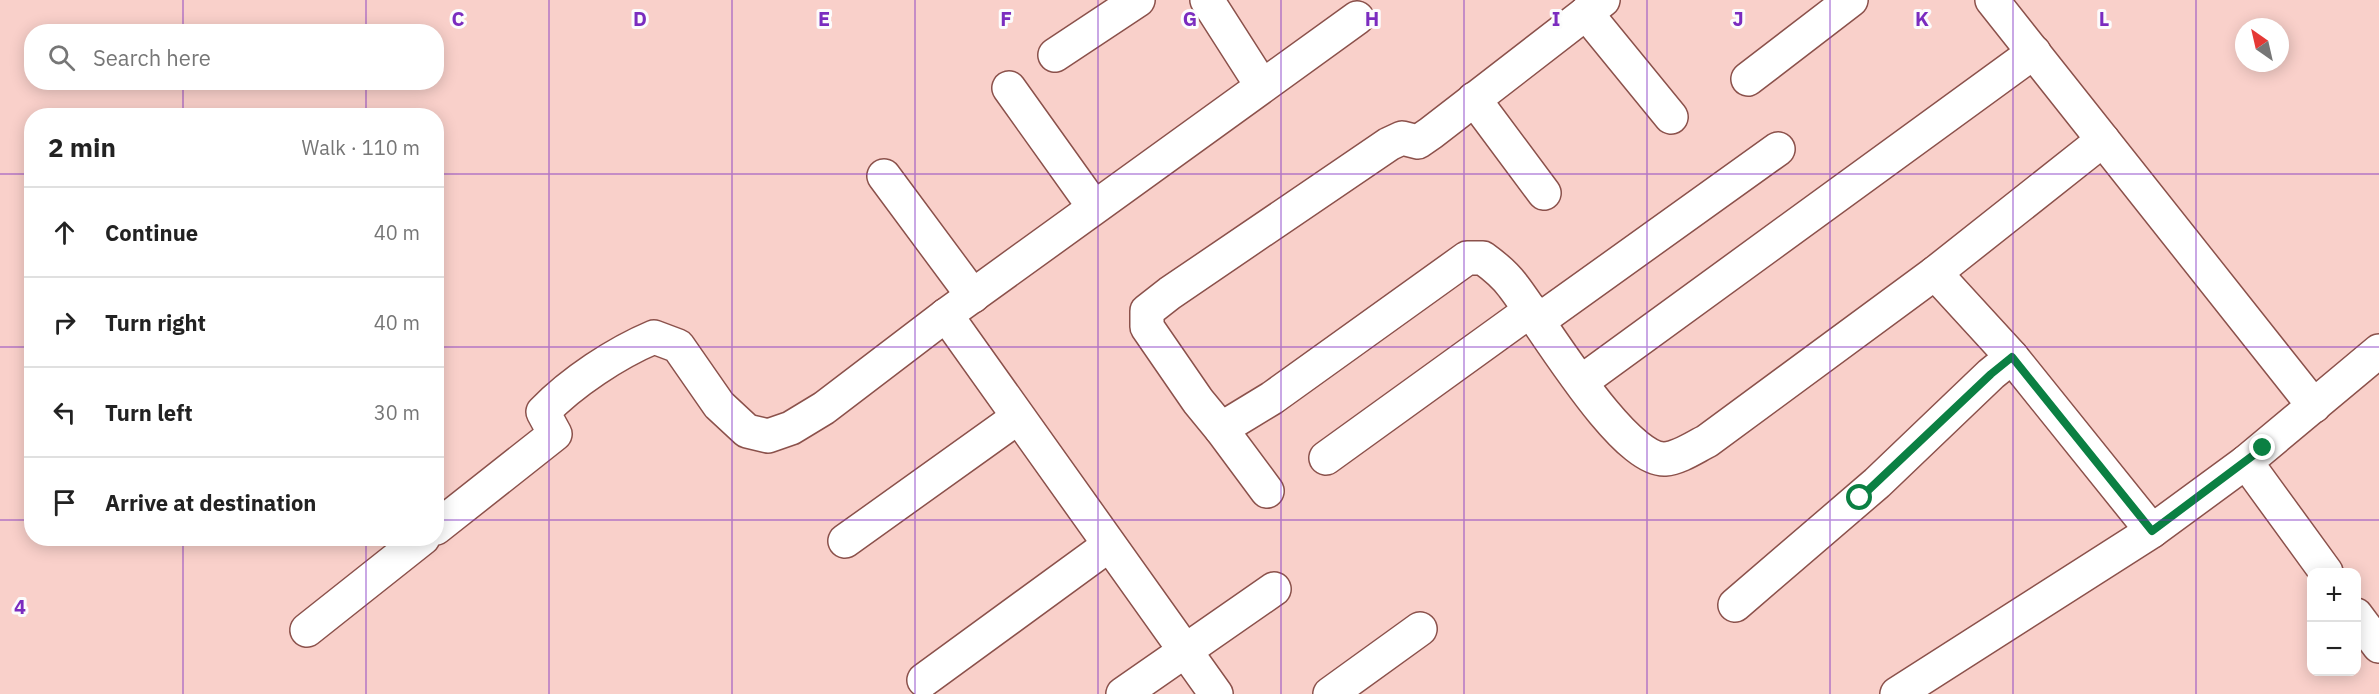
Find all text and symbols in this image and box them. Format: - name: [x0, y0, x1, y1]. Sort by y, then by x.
- text: C: [451, 5, 465, 32]
- text: D: [633, 5, 647, 32]
- text: E: [818, 5, 830, 32]
- text: F: [1000, 5, 1012, 32]
- text: G: [1183, 5, 1197, 32]
- text: H: [1365, 5, 1379, 32]
- text: I: [1552, 5, 1560, 32]
- text: J: [1732, 5, 1744, 32]
- text: K: [1915, 5, 1929, 32]
- text: L: [2099, 5, 2109, 32]
- north arrow: [2235, 18, 2289, 72]
- search box: [24, 24, 444, 90]
- icon: search: [45, 41, 78, 74]
- text: Search here: [93, 43, 211, 72]
- text: 2 min: [48, 130, 116, 164]
- text: Walk · 110 m: [302, 134, 420, 161]
- icon: ahead: [48, 216, 81, 249]
- text: Continue: [105, 218, 198, 247]
- text: 40 m: [374, 219, 420, 246]
- icon: right: [48, 306, 81, 339]
- text: Turn right: [105, 308, 206, 337]
- text: 40 m: [374, 309, 420, 336]
- icon: left: [48, 396, 81, 429]
- text: Turn left: [105, 398, 193, 427]
- text: 30 m: [374, 399, 420, 426]
- route end: [2249, 434, 2275, 460]
- route start: [1846, 484, 1872, 510]
- icon: arrive: [48, 486, 81, 519]
- text: Arrive at destination: [105, 488, 316, 517]
- map controls: [2307, 568, 2361, 676]
- button: +: [2307, 568, 2361, 622]
- text: 4: [14, 593, 26, 620]
- button: −: [2307, 622, 2361, 676]

